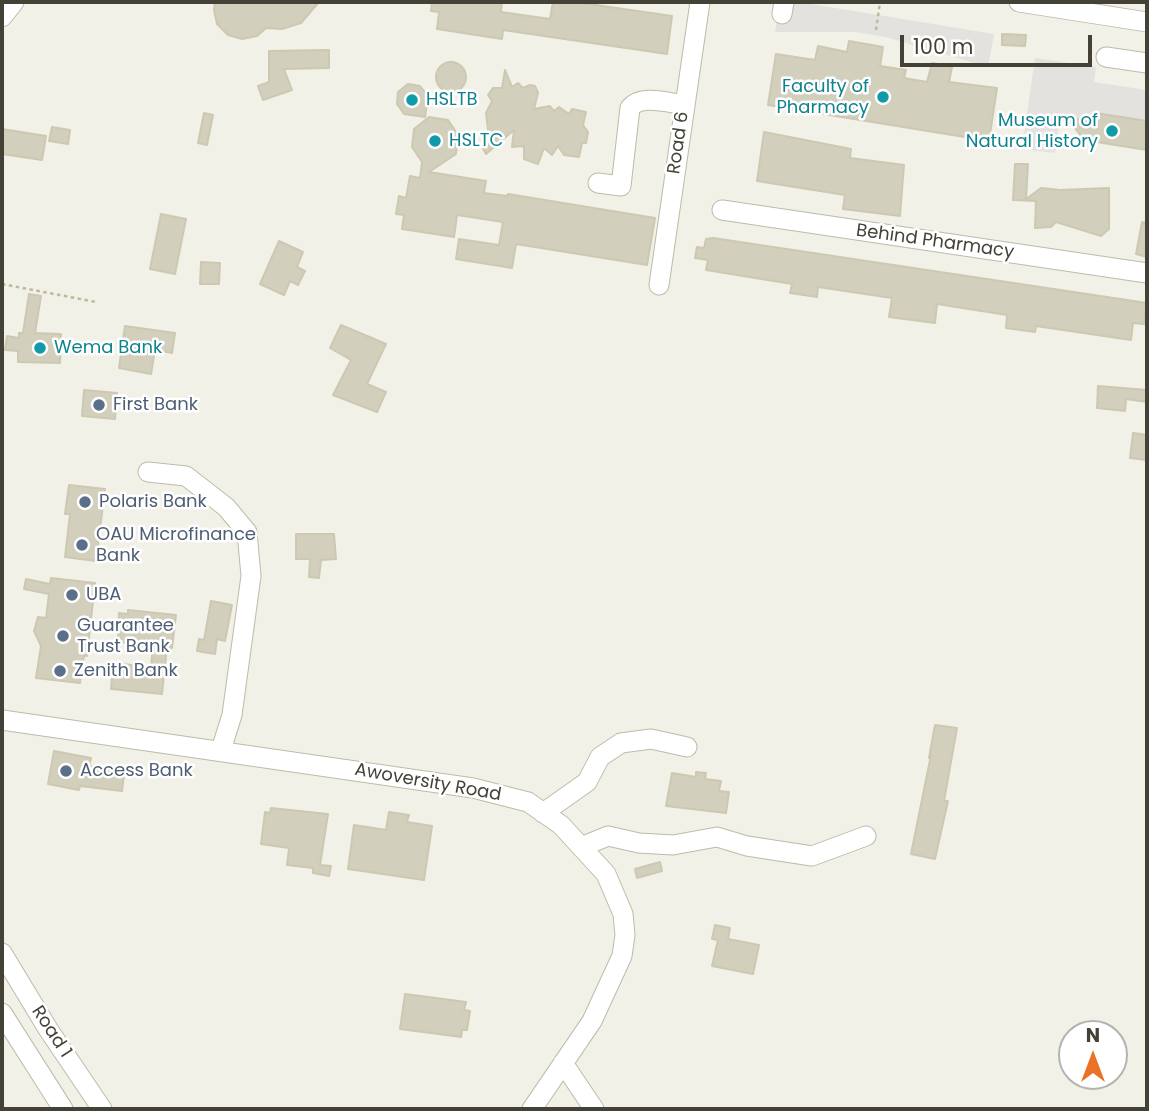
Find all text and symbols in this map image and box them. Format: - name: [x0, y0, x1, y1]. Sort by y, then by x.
- scale bar: [904, 21, 1096, 65]
- text: 100 m: [913, 32, 973, 61]
- place label: Faculty of Pharmacy: [776, 76, 869, 119]
- place label: HSLTB: [426, 89, 478, 111]
- marker: Faculty of Pharmacy: [875, 89, 891, 105]
- marker: HSLTB: [404, 92, 420, 108]
- street label: Road 6: [664, 110, 694, 176]
- place label: Museum of Natural History: [966, 110, 1098, 152]
- marker: Museum of Natural History: [1104, 123, 1120, 139]
- place label: HSLTC: [449, 130, 503, 152]
- marker: HSLTC: [427, 133, 443, 149]
- street label: Behind Pharmacy: [855, 220, 1015, 264]
- place label: Wema Bank: [54, 337, 162, 359]
- marker: Wema Bank: [32, 340, 48, 356]
- place label: First Bank: [113, 394, 198, 416]
- marker: First Bank: [91, 397, 107, 413]
- place label: Polaris Bank: [99, 491, 207, 513]
- marker: Polaris Bank: [77, 494, 93, 510]
- place label: OAU Microfinance Bank: [96, 524, 256, 566]
- marker: OAU Microfinance Bank: [74, 537, 90, 553]
- place label: UBA: [86, 584, 121, 606]
- marker: UBA: [64, 587, 80, 603]
- place label: Guarantee Trust Bank: [77, 615, 174, 658]
- marker: Guarantee Trust Bank: [55, 628, 71, 644]
- place label: Zenith Bank: [74, 660, 178, 682]
- marker: Zenith Bank: [52, 663, 68, 679]
- street label: Awoversity Road: [353, 759, 503, 807]
- place label: Access Bank: [80, 760, 193, 782]
- marker: Access Bank: [58, 763, 74, 779]
- street label: Road 1: [26, 1002, 76, 1062]
- north arrow: [1058, 1020, 1128, 1090]
- text: N: [1086, 1022, 1100, 1049]

